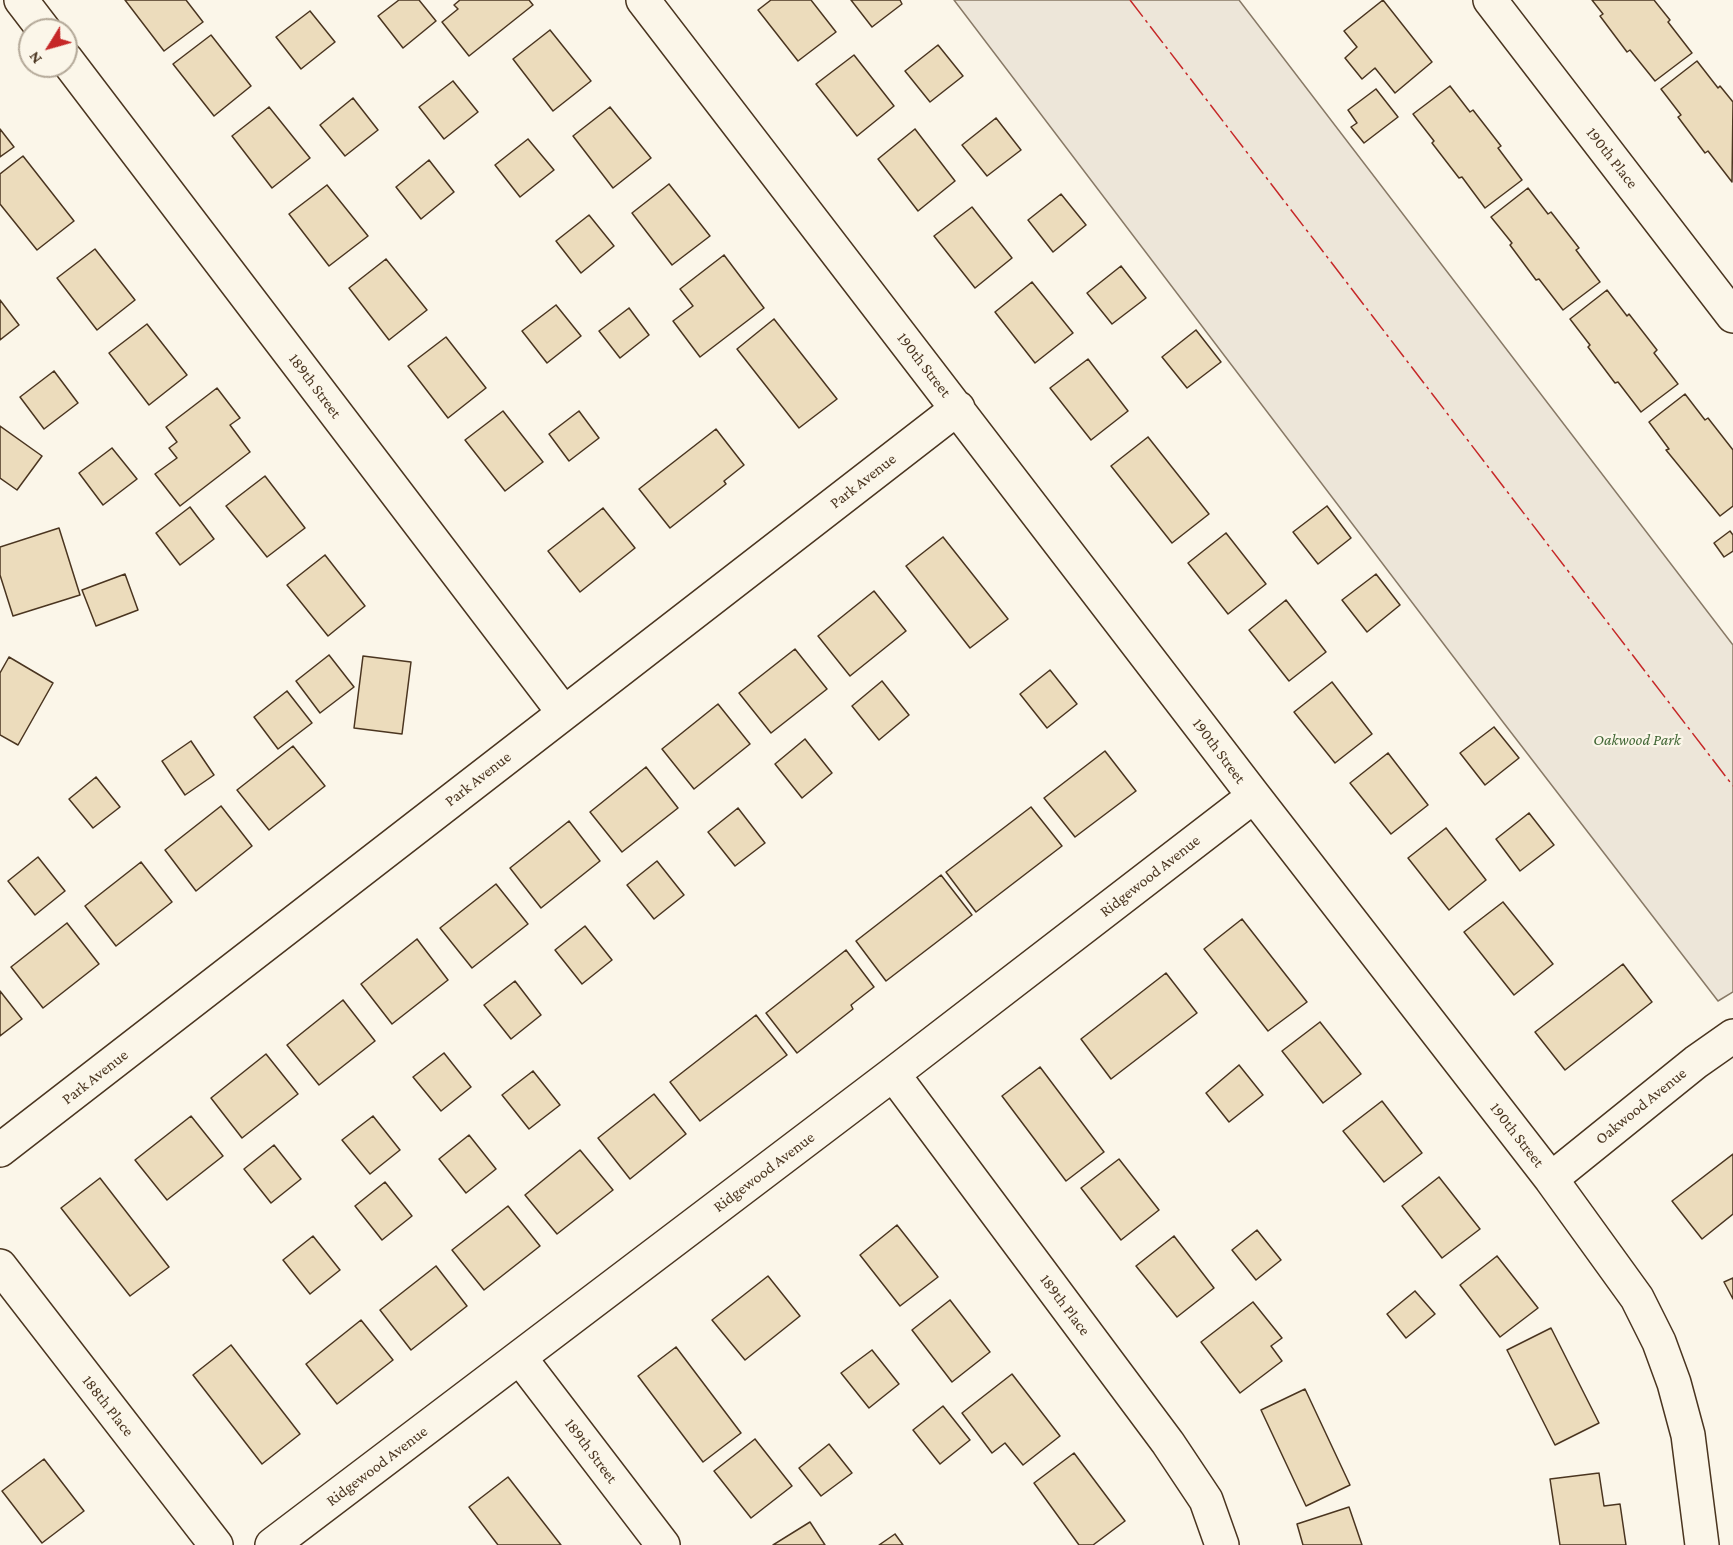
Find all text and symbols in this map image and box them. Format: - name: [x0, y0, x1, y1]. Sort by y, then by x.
- north arrow: [18, 18, 78, 78]
- text: N: [25, 48, 45, 67]
- street label: 190th Place: [1582, 123, 1642, 193]
- street label: 190th Street: [893, 329, 955, 401]
- street label: 189th Street: [284, 350, 346, 422]
- street label: Park Avenue: [826, 449, 900, 513]
- street label: 190th Street: [1188, 715, 1250, 787]
- park label: Oakwood Park: [1593, 730, 1681, 750]
- street label: Park Avenue: [441, 747, 515, 811]
- street label: Ridgewood Avenue: [1096, 831, 1204, 921]
- street label: Park Avenue: [58, 1045, 132, 1109]
- street label: Oakwood Avenue: [1592, 1063, 1690, 1149]
- street label: 190th Street: [1486, 1099, 1548, 1171]
- street label: Ridgewood Avenue: [709, 1128, 819, 1216]
- street label: 189th Place: [1036, 1270, 1094, 1340]
- street label: 188th Place: [78, 1371, 138, 1441]
- street label: 189th Street: [560, 1415, 622, 1487]
- street label: Ridgewood Avenue: [322, 1422, 432, 1510]

